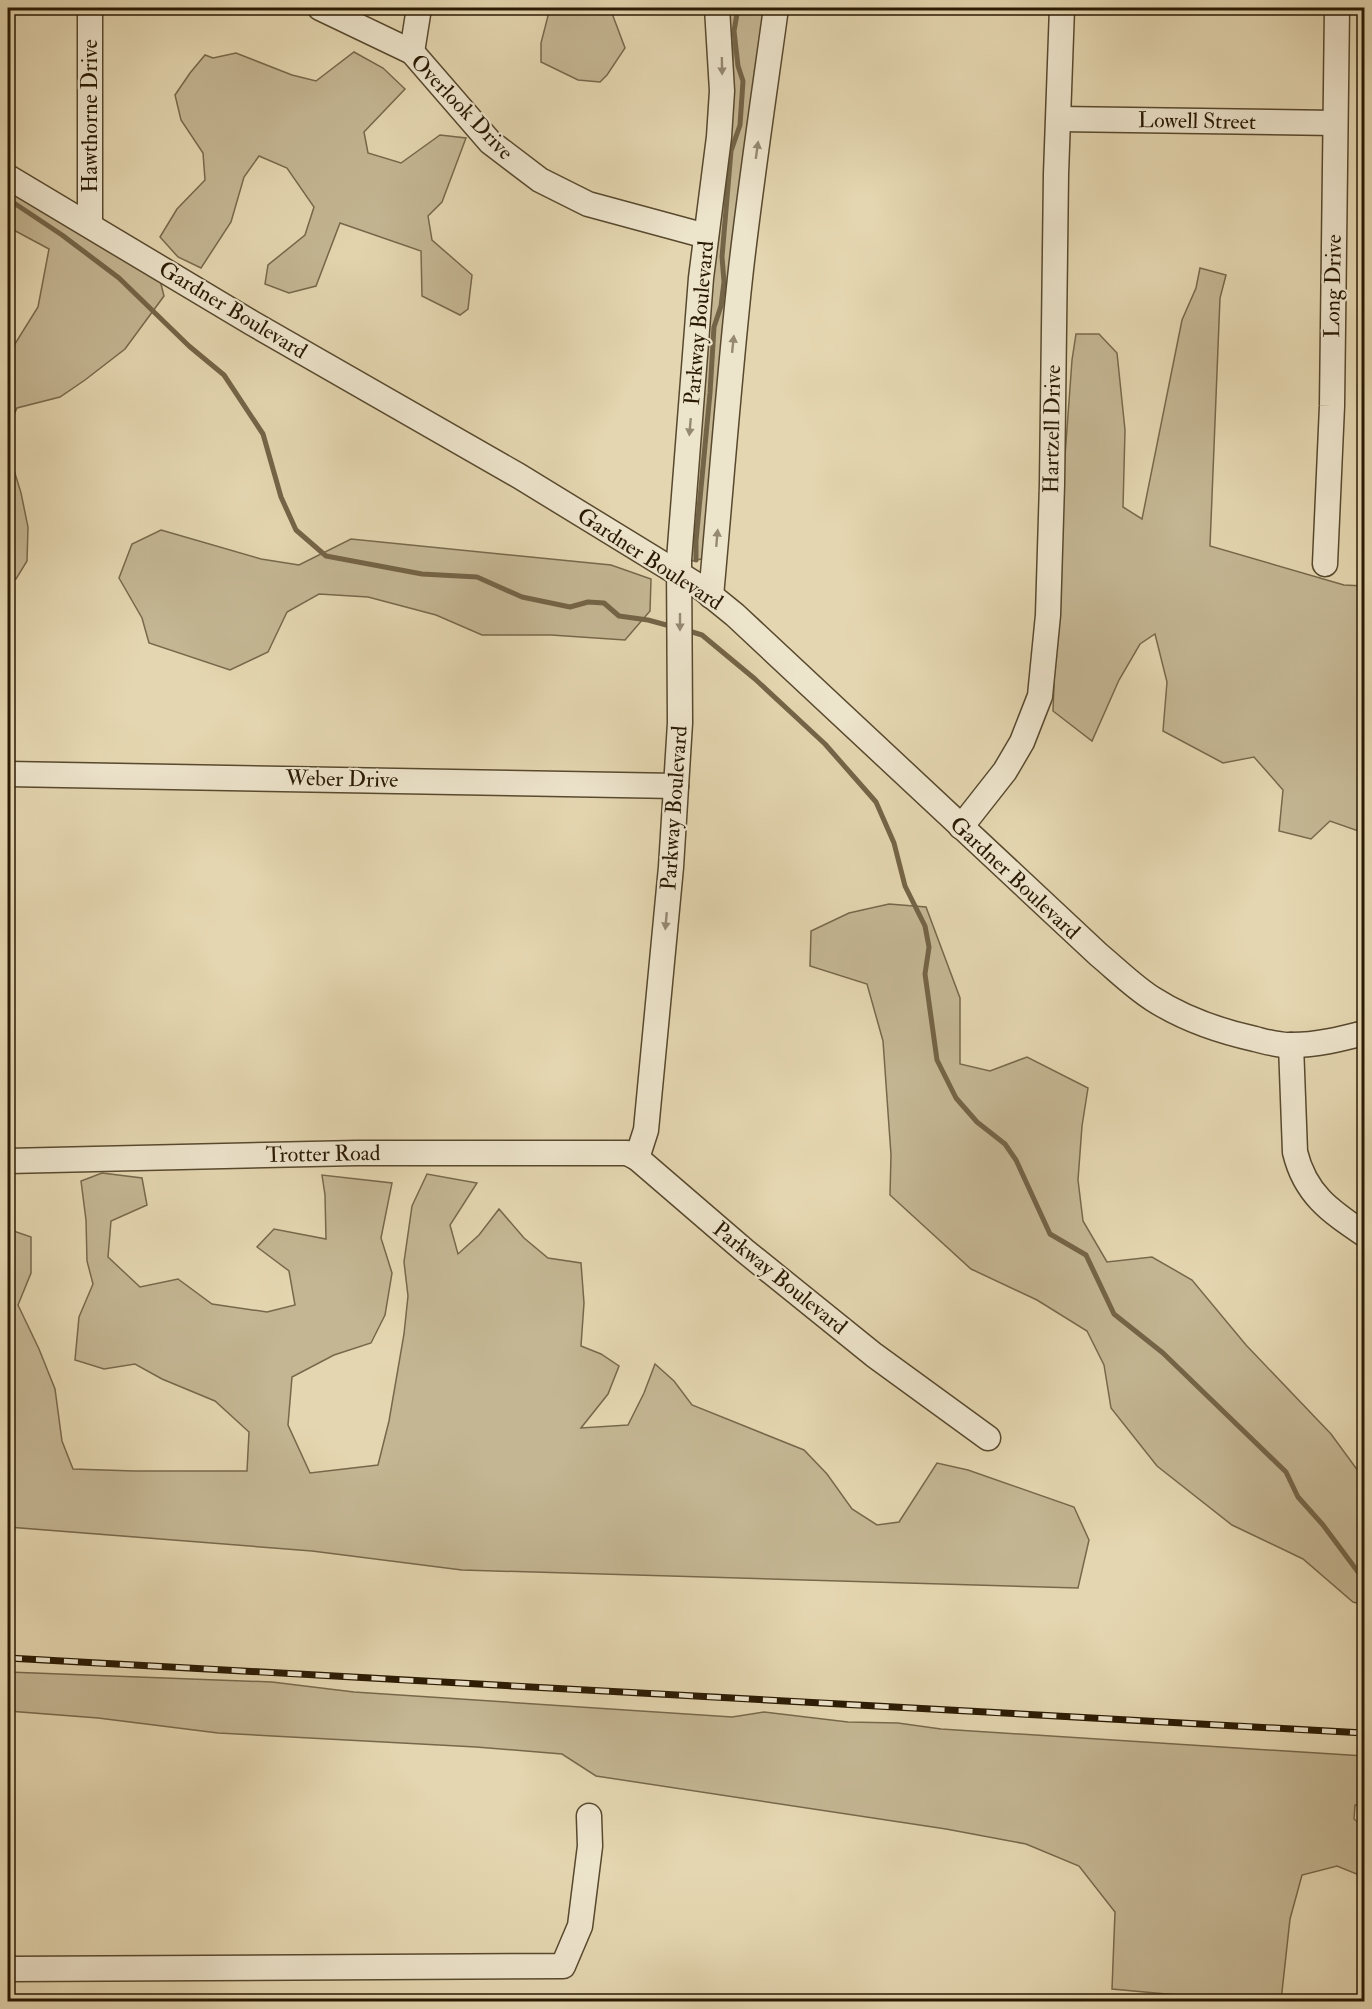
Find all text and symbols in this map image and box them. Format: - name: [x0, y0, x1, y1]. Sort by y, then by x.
- street label: Hawthorne Drive: [76, 39, 104, 193]
- street label: Overlook Drive: [404, 48, 520, 166]
- one-way arrow: [717, 56, 726, 75]
- street label: Lowell Street: [1138, 106, 1256, 136]
- one-way arrow: [752, 140, 762, 159]
- street label: Long Drive: [1318, 234, 1348, 338]
- street label: Parkway Boulevard: [678, 239, 720, 406]
- street label: Gardner Boulevard: [154, 255, 312, 365]
- one-way arrow: [728, 334, 738, 353]
- street label: Hartzell Drive: [1037, 364, 1067, 494]
- one-way arrow: [685, 418, 695, 437]
- street label: Gardner Boulevard: [572, 501, 728, 617]
- one-way arrow: [712, 528, 722, 547]
- one-way arrow: [675, 612, 685, 631]
- street label: Parkway Boulevard: [654, 725, 694, 891]
- street label: Weber Drive: [284, 764, 399, 794]
- street label: Gardner Boulevard: [944, 810, 1086, 946]
- one-way arrow: [661, 912, 671, 931]
- street label: Trotter Road: [265, 1139, 381, 1169]
- street label: Parkway Boulevard: [707, 1215, 853, 1341]

